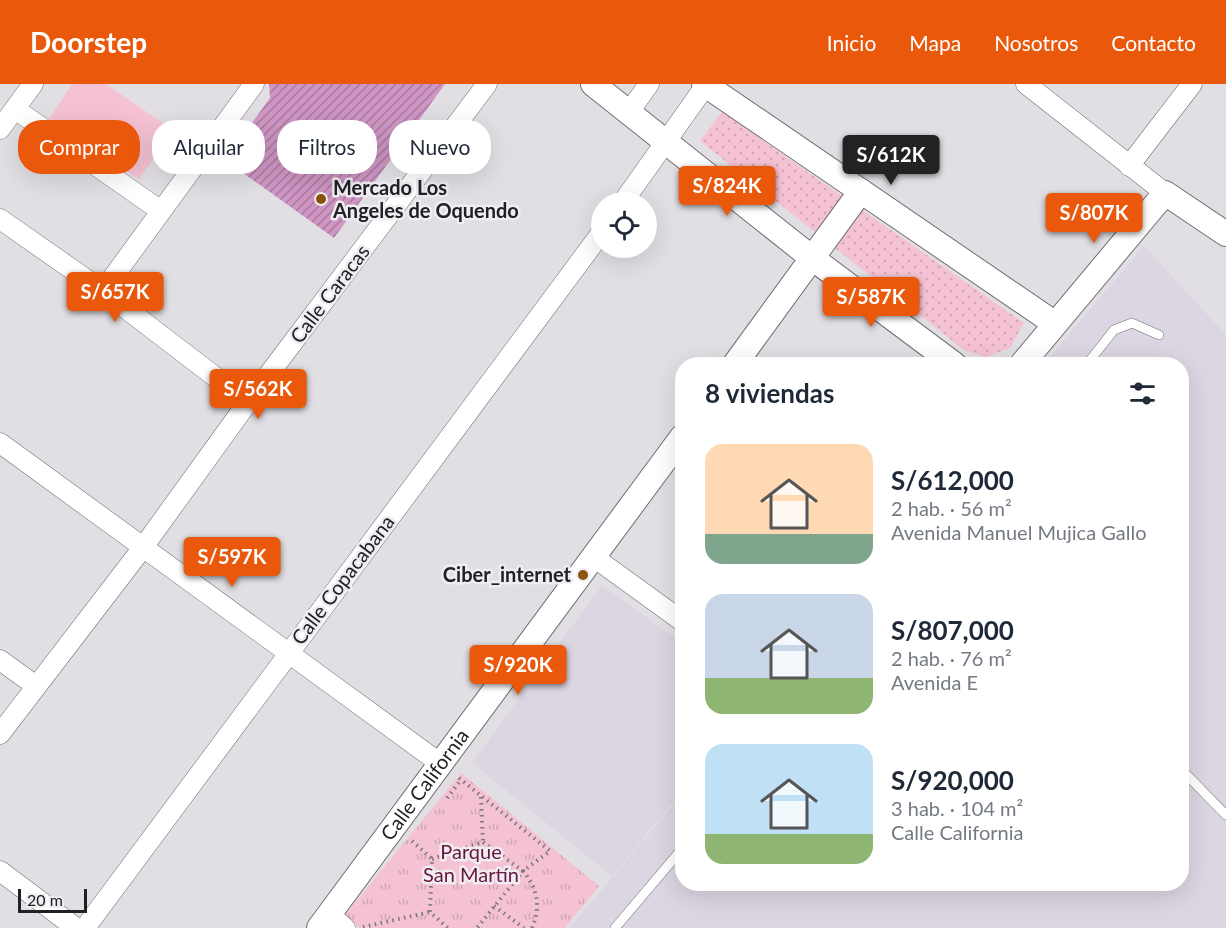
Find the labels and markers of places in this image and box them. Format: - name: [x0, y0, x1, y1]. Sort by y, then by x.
- pin: S/612K: [842, 135, 940, 186]
- pin: S/824K: [678, 166, 776, 217]
- place label: Mercado Los Angeles de Oquendo: [332, 175, 519, 222]
- marker: Mercado Los Angeles de Oquendo: [314, 192, 328, 206]
- pin: S/807K: [1045, 193, 1143, 244]
- pin: S/657K: [66, 272, 164, 323]
- pin: S/587K: [822, 277, 920, 328]
- pin: S/562K: [209, 369, 307, 420]
- pin: S/597K: [183, 537, 281, 588]
- place label: Ciber_internet: [443, 562, 572, 586]
- marker: Ciber_internet: [576, 568, 590, 582]
- pin: S/920K: [469, 645, 567, 696]

